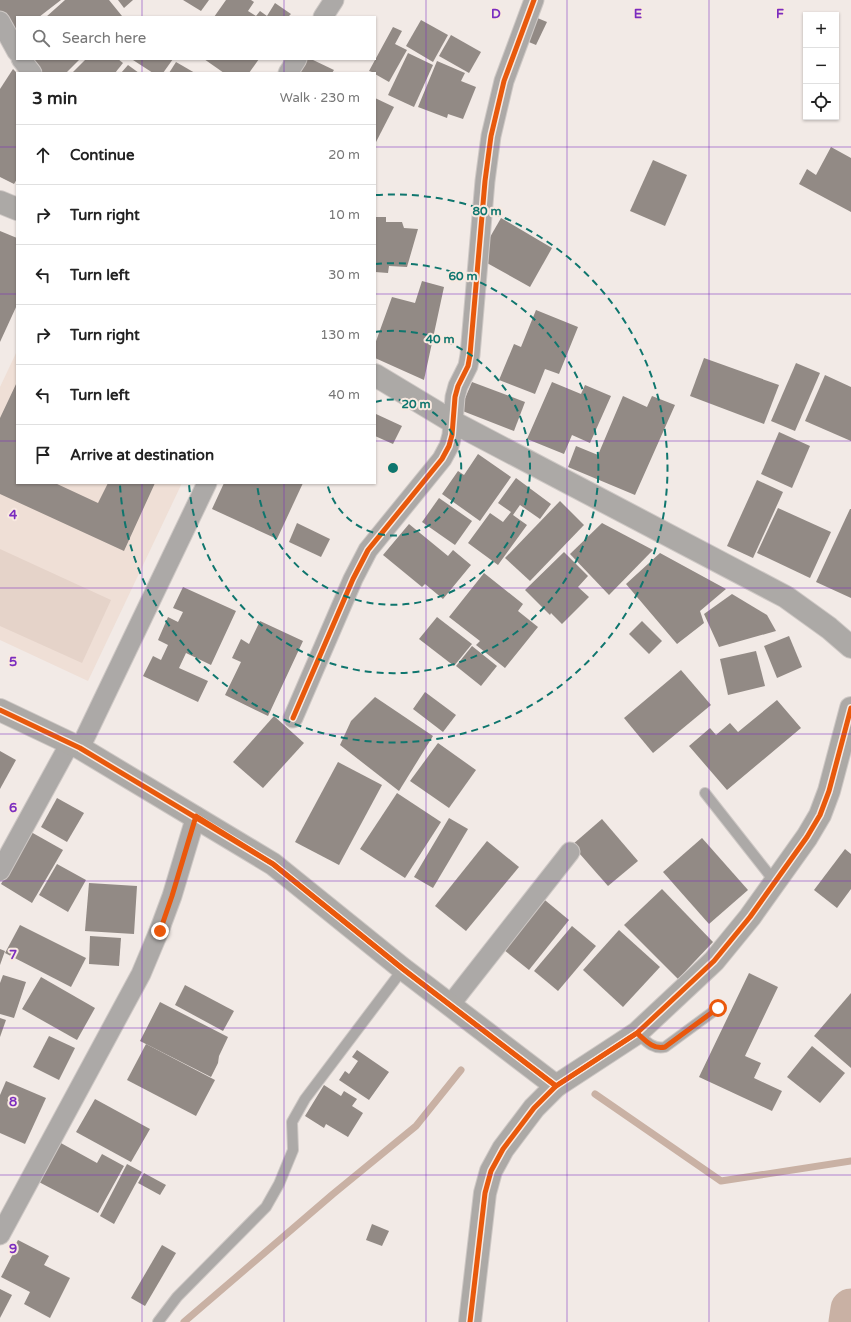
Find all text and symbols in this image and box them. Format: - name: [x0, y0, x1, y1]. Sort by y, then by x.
- text: D: [491, 6, 501, 22]
- text: E: [634, 6, 642, 22]
- text: F: [776, 6, 784, 22]
- map controls: [803, 12, 839, 120]
- button: +: [803, 12, 839, 48]
- search box: [16, 16, 376, 60]
- icon: search: [30, 27, 52, 49]
- text: Search here: [62, 29, 146, 47]
- button: −: [803, 48, 839, 84]
- button: locate: [803, 84, 839, 120]
- text: 3 min: [32, 88, 77, 109]
- text: Walk · 230 m: [280, 90, 360, 106]
- icon: ahead: [32, 144, 54, 166]
- text: Continue: [70, 146, 134, 164]
- text: 20 m: [328, 147, 360, 163]
- icon: right: [32, 204, 54, 226]
- text: 80 m: [472, 204, 502, 218]
- text: Turn right: [70, 206, 140, 224]
- text: 10 m: [328, 207, 360, 223]
- icon: left: [32, 264, 54, 286]
- text: Turn left: [70, 266, 130, 284]
- text: 30 m: [328, 267, 360, 283]
- text: 60 m: [448, 269, 478, 283]
- icon: right: [32, 324, 54, 346]
- text: Turn right: [70, 326, 140, 344]
- text: 130 m: [320, 327, 360, 343]
- text: 40 m: [425, 332, 455, 346]
- icon: left: [32, 384, 54, 406]
- text: Turn left: [70, 386, 130, 404]
- text: 40 m: [328, 387, 360, 403]
- text: 20 m: [401, 397, 431, 411]
- icon: arrive: [32, 444, 54, 466]
- text: Arrive at destination: [70, 446, 214, 464]
- centre of rings: [386, 461, 400, 475]
- text: 4: [9, 507, 18, 523]
- text: 5: [9, 654, 17, 670]
- text: 6: [9, 800, 17, 816]
- route end: [151, 922, 169, 940]
- text: 7: [9, 947, 17, 963]
- route start: [709, 999, 727, 1017]
- text: 8: [9, 1094, 17, 1110]
- text: 9: [9, 1241, 17, 1257]

